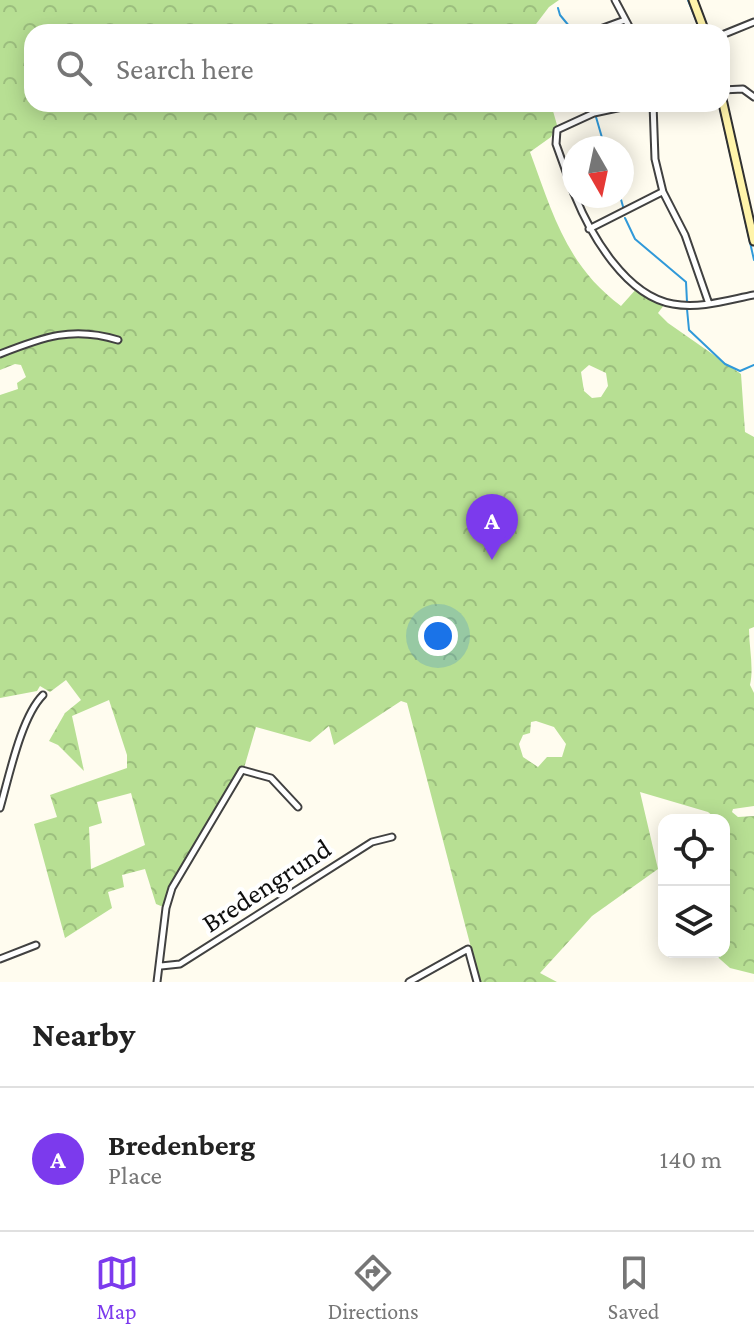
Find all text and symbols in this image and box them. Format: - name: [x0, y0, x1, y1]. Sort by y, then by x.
- search box: [24, 24, 730, 112]
- icon: search: [52, 46, 96, 90]
- text: Search here: [116, 52, 254, 85]
- north arrow: [562, 136, 634, 208]
- pin: A: [466, 494, 518, 560]
- your location: [418, 616, 458, 656]
- map controls: [658, 814, 730, 958]
- button: locate: [658, 814, 730, 886]
- street label: Bredengrund: [196, 832, 337, 938]
- button: layers: [658, 886, 730, 958]
- text: Nearby: [32, 1016, 135, 1053]
- text: Bredenberg: [108, 1128, 255, 1161]
- text: A: [50, 1145, 66, 1174]
- text: 140 m: [660, 1145, 722, 1174]
- text: Place: [108, 1161, 162, 1190]
- tab: Map: [95, 1251, 139, 1324]
- tab: Directions: [328, 1251, 419, 1324]
- tab: Saved: [608, 1251, 659, 1324]

